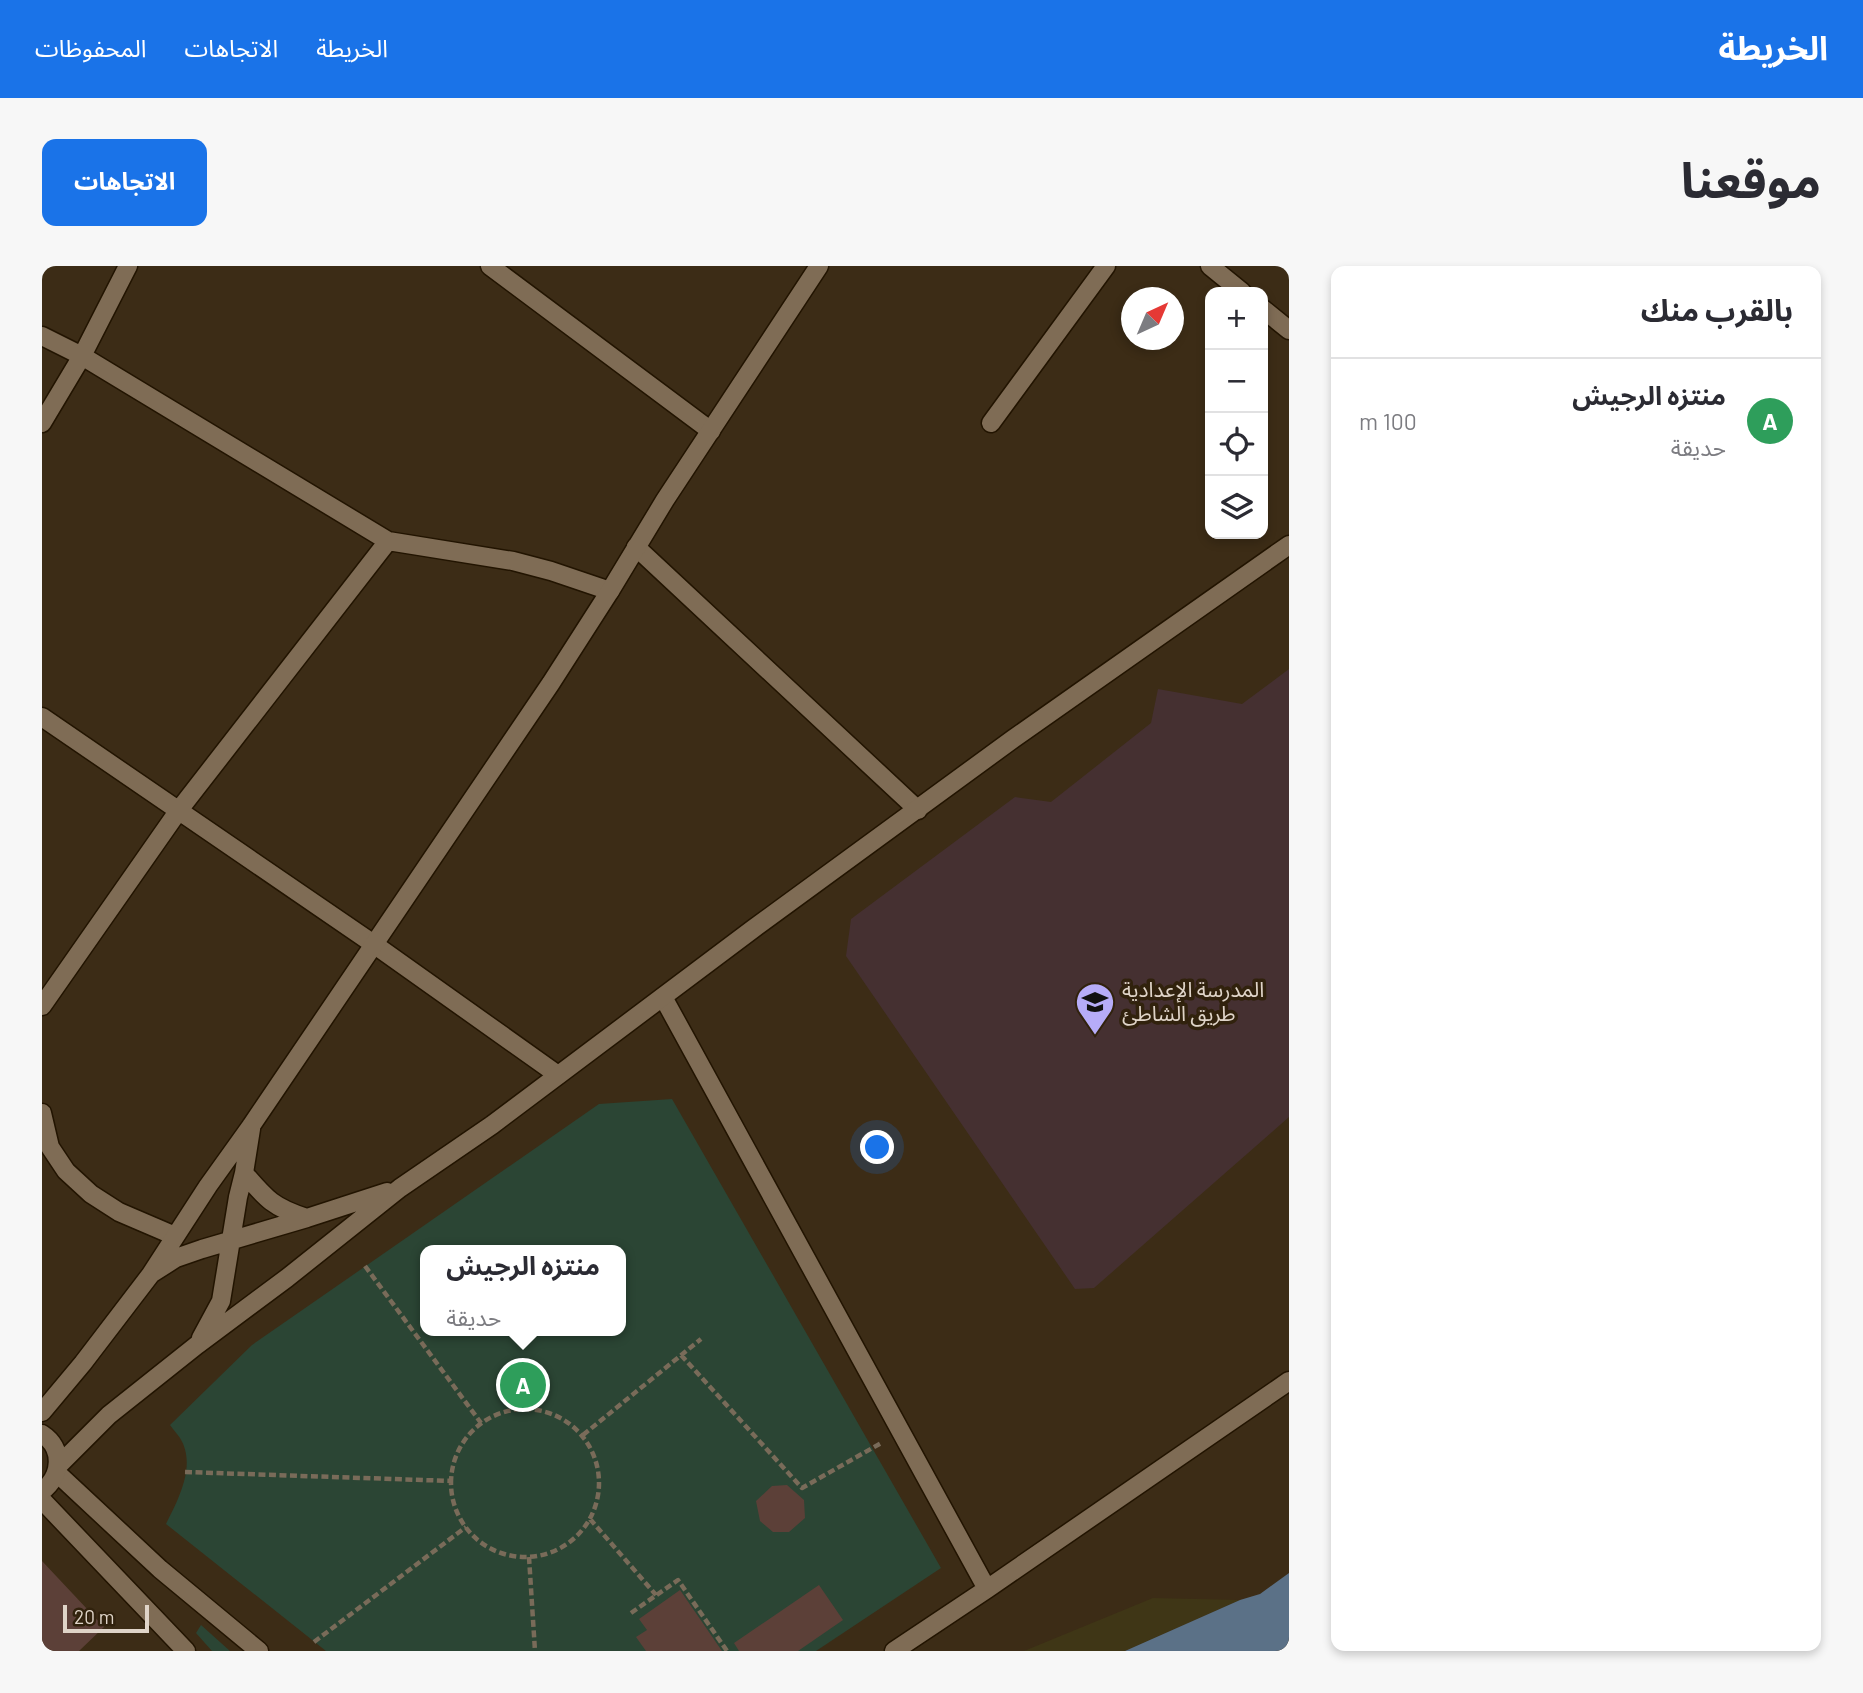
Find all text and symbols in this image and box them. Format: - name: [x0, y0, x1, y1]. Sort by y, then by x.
- text: الخريطة: [1718, 27, 1828, 67]
- text: المحفوظات: [35, 33, 146, 62]
- text: الاتجاهات: [184, 33, 278, 62]
- text: الخريطة: [316, 33, 388, 62]
- button: الاتجاهات: [42, 139, 207, 226]
- text: موقعنا: [1681, 149, 1821, 208]
- north arrow: [1121, 287, 1184, 350]
- map controls: [1205, 287, 1268, 539]
- button: +: [1205, 287, 1268, 350]
- text: بالقرب منك: [1641, 291, 1793, 327]
- button: −: [1205, 350, 1268, 413]
- text: منتزه الرجيش: [1572, 379, 1726, 410]
- text: 100 m: [1359, 407, 1417, 435]
- text: A: [1762, 407, 1778, 435]
- button: locate: [1205, 413, 1268, 476]
- text: حديقة: [1671, 433, 1726, 461]
- button: layers: [1205, 476, 1268, 539]
- place label: المدرسة الإعدادية طريق الشاطئ: [1122, 976, 1264, 1027]
- school or university icon: المدرسة الإعدادية طريق الشاطئ: [1074, 981, 1116, 1036]
- your location: [860, 1130, 894, 1164]
- popup: [420, 1245, 626, 1336]
- text: منتزه الرجيش: [446, 1249, 600, 1280]
- text: حديقة: [446, 1303, 501, 1331]
- pin: A: [500, 1359, 546, 1411]
- scale bar: [63, 1602, 149, 1634]
- text: 20 m: [74, 1605, 114, 1628]

